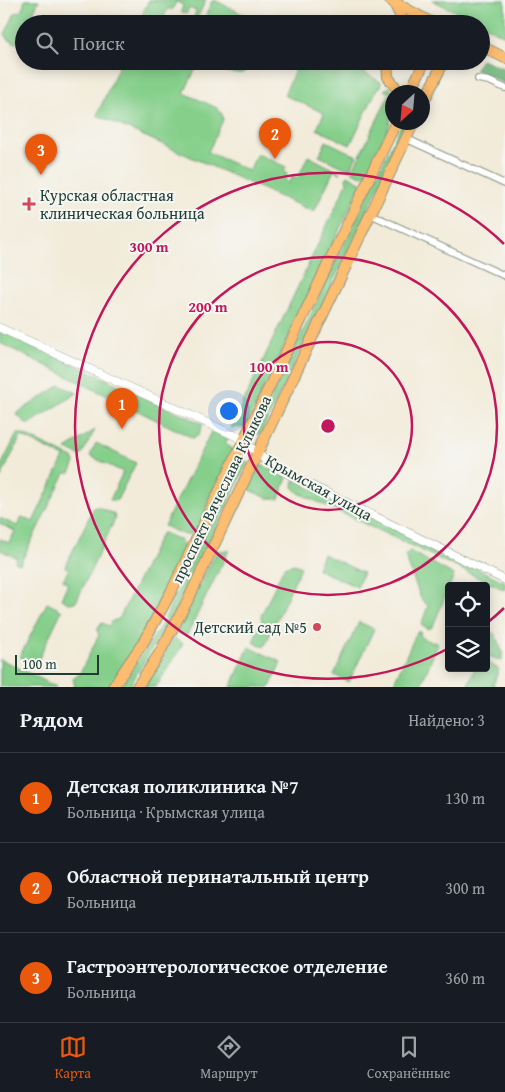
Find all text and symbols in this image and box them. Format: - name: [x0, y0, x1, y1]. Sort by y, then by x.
- search box: [15, 15, 490, 70]
- icon: search: [33, 29, 61, 57]
- text: Поиск: [73, 29, 125, 57]
- north arrow: [385, 85, 430, 130]
- pin: 2: [259, 118, 291, 159]
- pin: 3: [25, 134, 57, 175]
- place label: Курская областная клиническая больница: [40, 183, 205, 225]
- marker: Курская областная клиническая больница: [22, 197, 36, 211]
- text: 300 m: [129, 236, 169, 257]
- text: 200 m: [188, 296, 228, 317]
- text: 100 m: [249, 356, 289, 377]
- pin: 1: [106, 388, 138, 429]
- street label: проспект Вячеслава Клыкова: [165, 391, 277, 587]
- your location: [216, 398, 242, 424]
- centre of rings: [319, 417, 337, 435]
- street label: Крымская улица: [261, 448, 377, 527]
- map controls: [445, 582, 490, 672]
- button: locate: [445, 582, 490, 627]
- place label: Детский сад №5: [193, 615, 307, 639]
- marker: Детский сад №5: [311, 621, 323, 633]
- button: layers: [445, 627, 490, 672]
- scale bar: [15, 652, 99, 675]
- text: 100 m: [22, 654, 57, 674]
- text: Рядом: [20, 704, 83, 735]
- text: Найдено: 3: [408, 708, 485, 732]
- text: Детская поликлиника №7: [67, 772, 299, 800]
- text: 1: [32, 786, 40, 810]
- text: 130 m: [445, 786, 485, 810]
- text: Больница · Крымская улица: [67, 800, 265, 824]
- text: Областной перинатальный центр: [67, 862, 369, 890]
- text: 2: [32, 876, 40, 900]
- text: 300 m: [445, 876, 485, 900]
- text: Больница: [67, 890, 136, 914]
- text: Гастроэнтерологическое отделение: [67, 952, 388, 980]
- text: 3: [32, 966, 40, 990]
- text: 360 m: [445, 966, 485, 990]
- text: Больница: [67, 980, 136, 1004]
- tab: Карта: [55, 1033, 91, 1083]
- tab: Маршрут: [200, 1033, 258, 1083]
- tab: Сохранённые: [367, 1033, 450, 1083]

